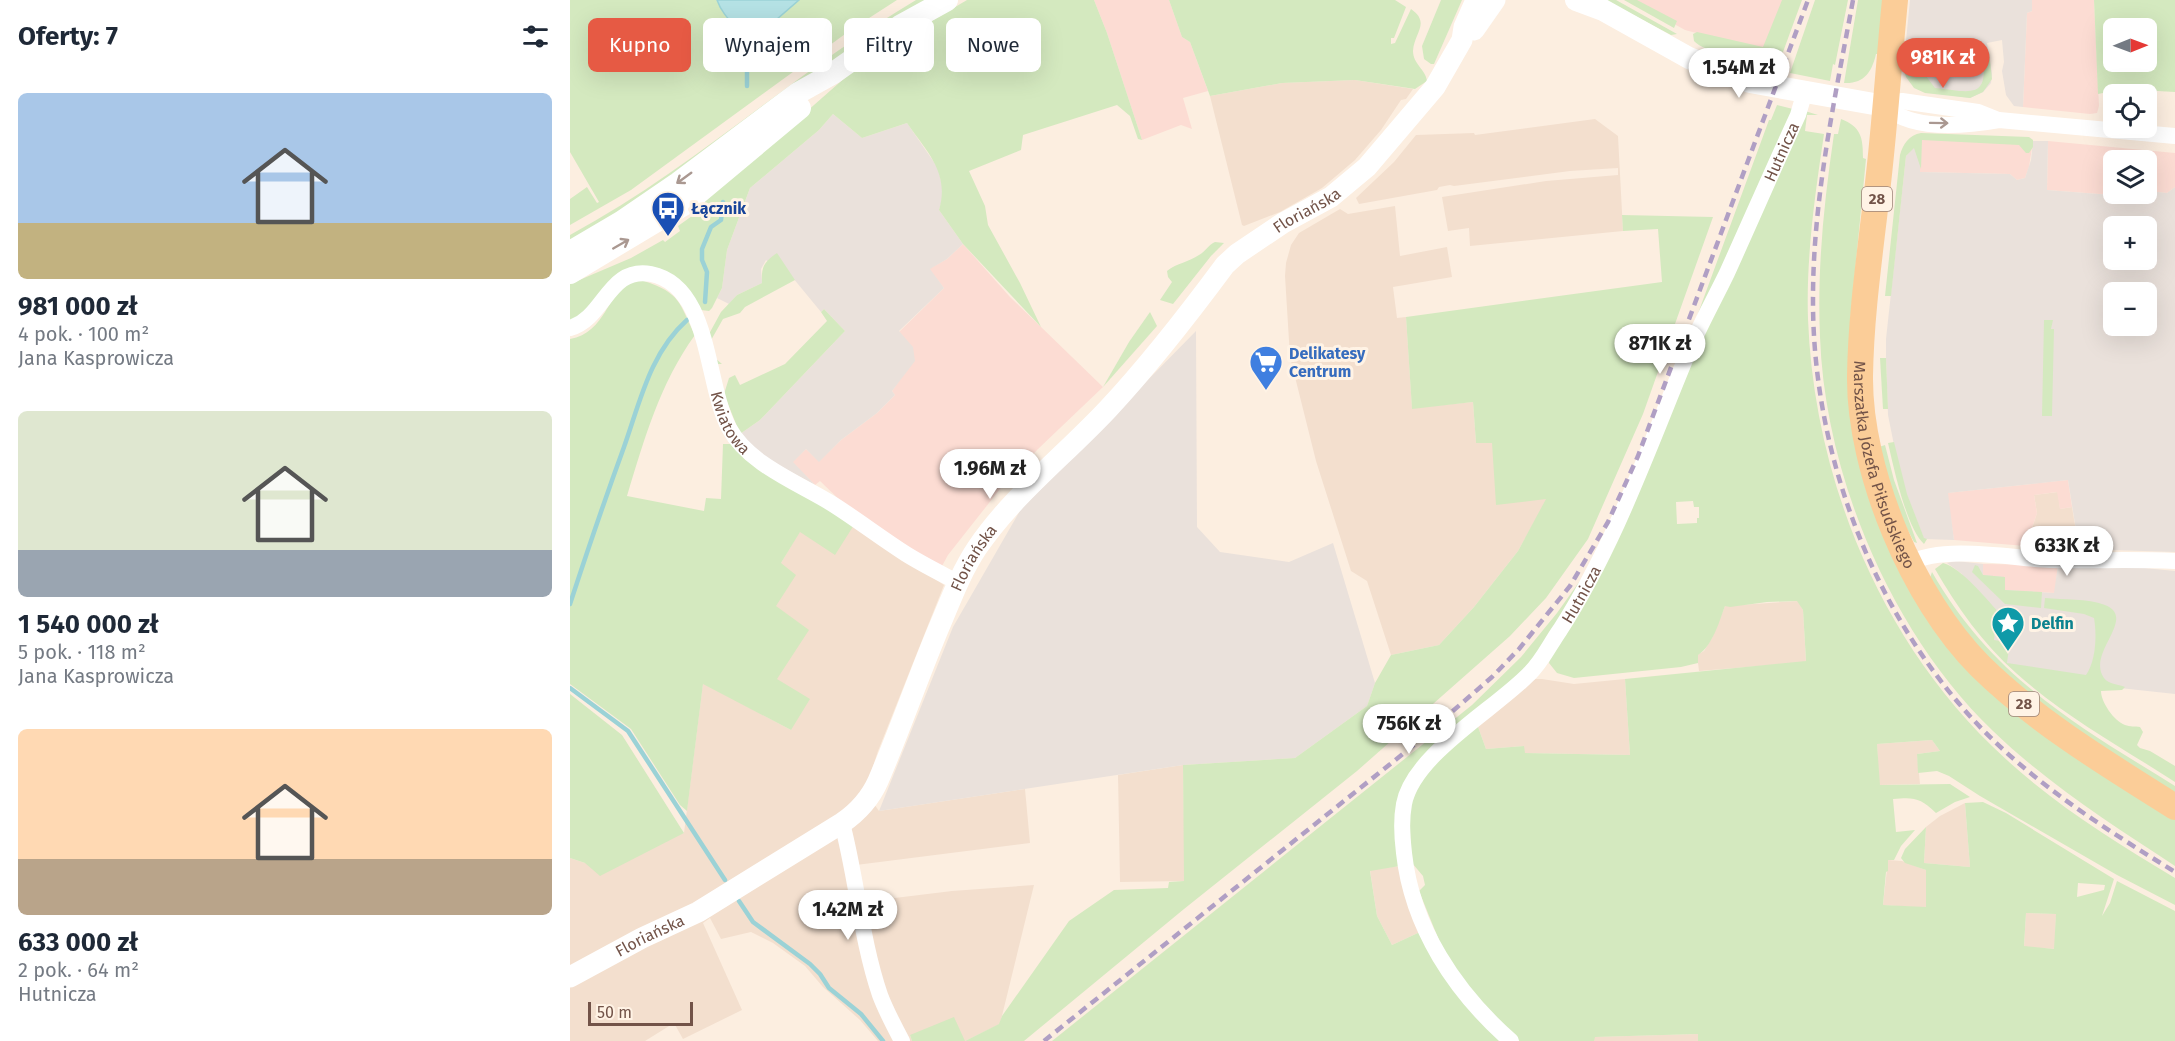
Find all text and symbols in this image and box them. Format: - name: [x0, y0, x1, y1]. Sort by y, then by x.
- chip: Kupno: [588, 18, 691, 72]
- chip: Wynajem: [703, 18, 832, 72]
- chip: Filtry: [844, 18, 934, 72]
- chip: Nowe: [946, 18, 1041, 72]
- north arrow: [2103, 18, 2157, 72]
- map controls: [2103, 18, 2157, 336]
- icon: filters: [519, 20, 552, 53]
- text: Oferty: 7: [18, 21, 118, 52]
- pin: 981K zł: [1888, 38, 1998, 89]
- text: 981K zł: [1911, 45, 1975, 69]
- pin: 1.54M zł: [1677, 48, 1801, 99]
- text: 1.54M zł: [1703, 55, 1775, 79]
- button: locate: [2103, 84, 2157, 138]
- one-way arrow: [1928, 118, 1948, 129]
- street label: Hutnicza: [1760, 119, 1803, 185]
- icon: home: [231, 132, 339, 240]
- button: layers: [2103, 150, 2157, 204]
- one-way arrow: [676, 172, 692, 185]
- street label: Floriańska: [1269, 184, 1345, 237]
- road number: 28: [1862, 187, 1892, 211]
- bus stop icon: Łącznik: [650, 190, 686, 237]
- place label: Łącznik: [691, 199, 746, 218]
- button: +: [2103, 216, 2157, 270]
- one-way arrow: [612, 238, 629, 250]
- button: −: [2103, 282, 2157, 336]
- text: 981 000 zł: [18, 291, 138, 322]
- text: 4 pok. · 100 m²: [18, 322, 149, 346]
- pin: 871K zł: [1605, 324, 1715, 375]
- text: 871K zł: [1628, 331, 1692, 355]
- supermarket icon: Delikatesy Centrum: [1248, 344, 1284, 391]
- place label: Delikatesy Centrum: [1289, 344, 1366, 381]
- text: Jana Kasprowicza: [18, 346, 174, 370]
- street label: Marszałka Józefa Piłsudskiego: [1850, 360, 1919, 572]
- street label: Kwiatowa: [707, 389, 754, 459]
- pin: 1.96M zł: [928, 449, 1052, 500]
- icon: home: [231, 450, 339, 558]
- text: 1.96M zł: [954, 456, 1026, 480]
- street label: Floriańska: [946, 521, 1001, 594]
- pin: 633K zł: [2012, 526, 2122, 577]
- text: 633K zł: [2034, 533, 2100, 557]
- street label: Hutnicza: [1558, 563, 1605, 627]
- place icon: Delfin: [1990, 605, 2026, 652]
- text: 1 540 000 zł: [18, 609, 159, 640]
- place label: Delfin: [2031, 614, 2074, 633]
- text: 5 pok. · 118 m²: [18, 640, 146, 664]
- text: Jana Kasprowicza: [18, 664, 174, 688]
- road number: 28: [2009, 692, 2039, 716]
- pin: 756K zł: [1354, 704, 1464, 755]
- text: 756K zł: [1377, 711, 1441, 735]
- icon: home: [231, 768, 339, 876]
- pin: 1.42M zł: [786, 890, 910, 941]
- text: 1.42M zł: [812, 897, 884, 921]
- street label: Floriańska: [612, 911, 687, 961]
- text: 633 000 zł: [18, 927, 138, 958]
- text: 2 pok. · 64 m²: [18, 958, 139, 982]
- text: Hutnicza: [18, 982, 97, 1006]
- scale bar: [588, 999, 693, 1026]
- text: 50 m: [597, 1003, 632, 1022]

